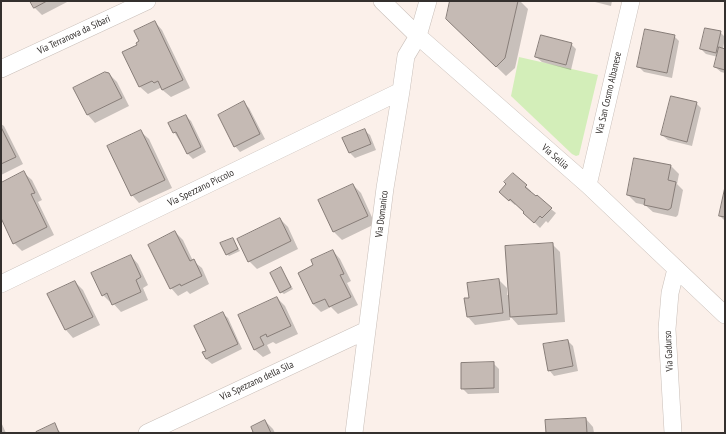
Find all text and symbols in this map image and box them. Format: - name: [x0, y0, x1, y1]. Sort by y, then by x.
- street label: Via Terranova da Sibari: [36, 13, 112, 57]
- street label: Via San Cosmo Albanese: [594, 51, 624, 135]
- street label: Via Sellia: [539, 142, 571, 172]
- street label: Via Spezzano Piccolo: [166, 167, 236, 209]
- street label: Via Domanico: [373, 190, 391, 238]
- street label: Via Gadurso: [662, 330, 676, 372]
- street label: Via Spezzano della Sila: [218, 359, 296, 403]

